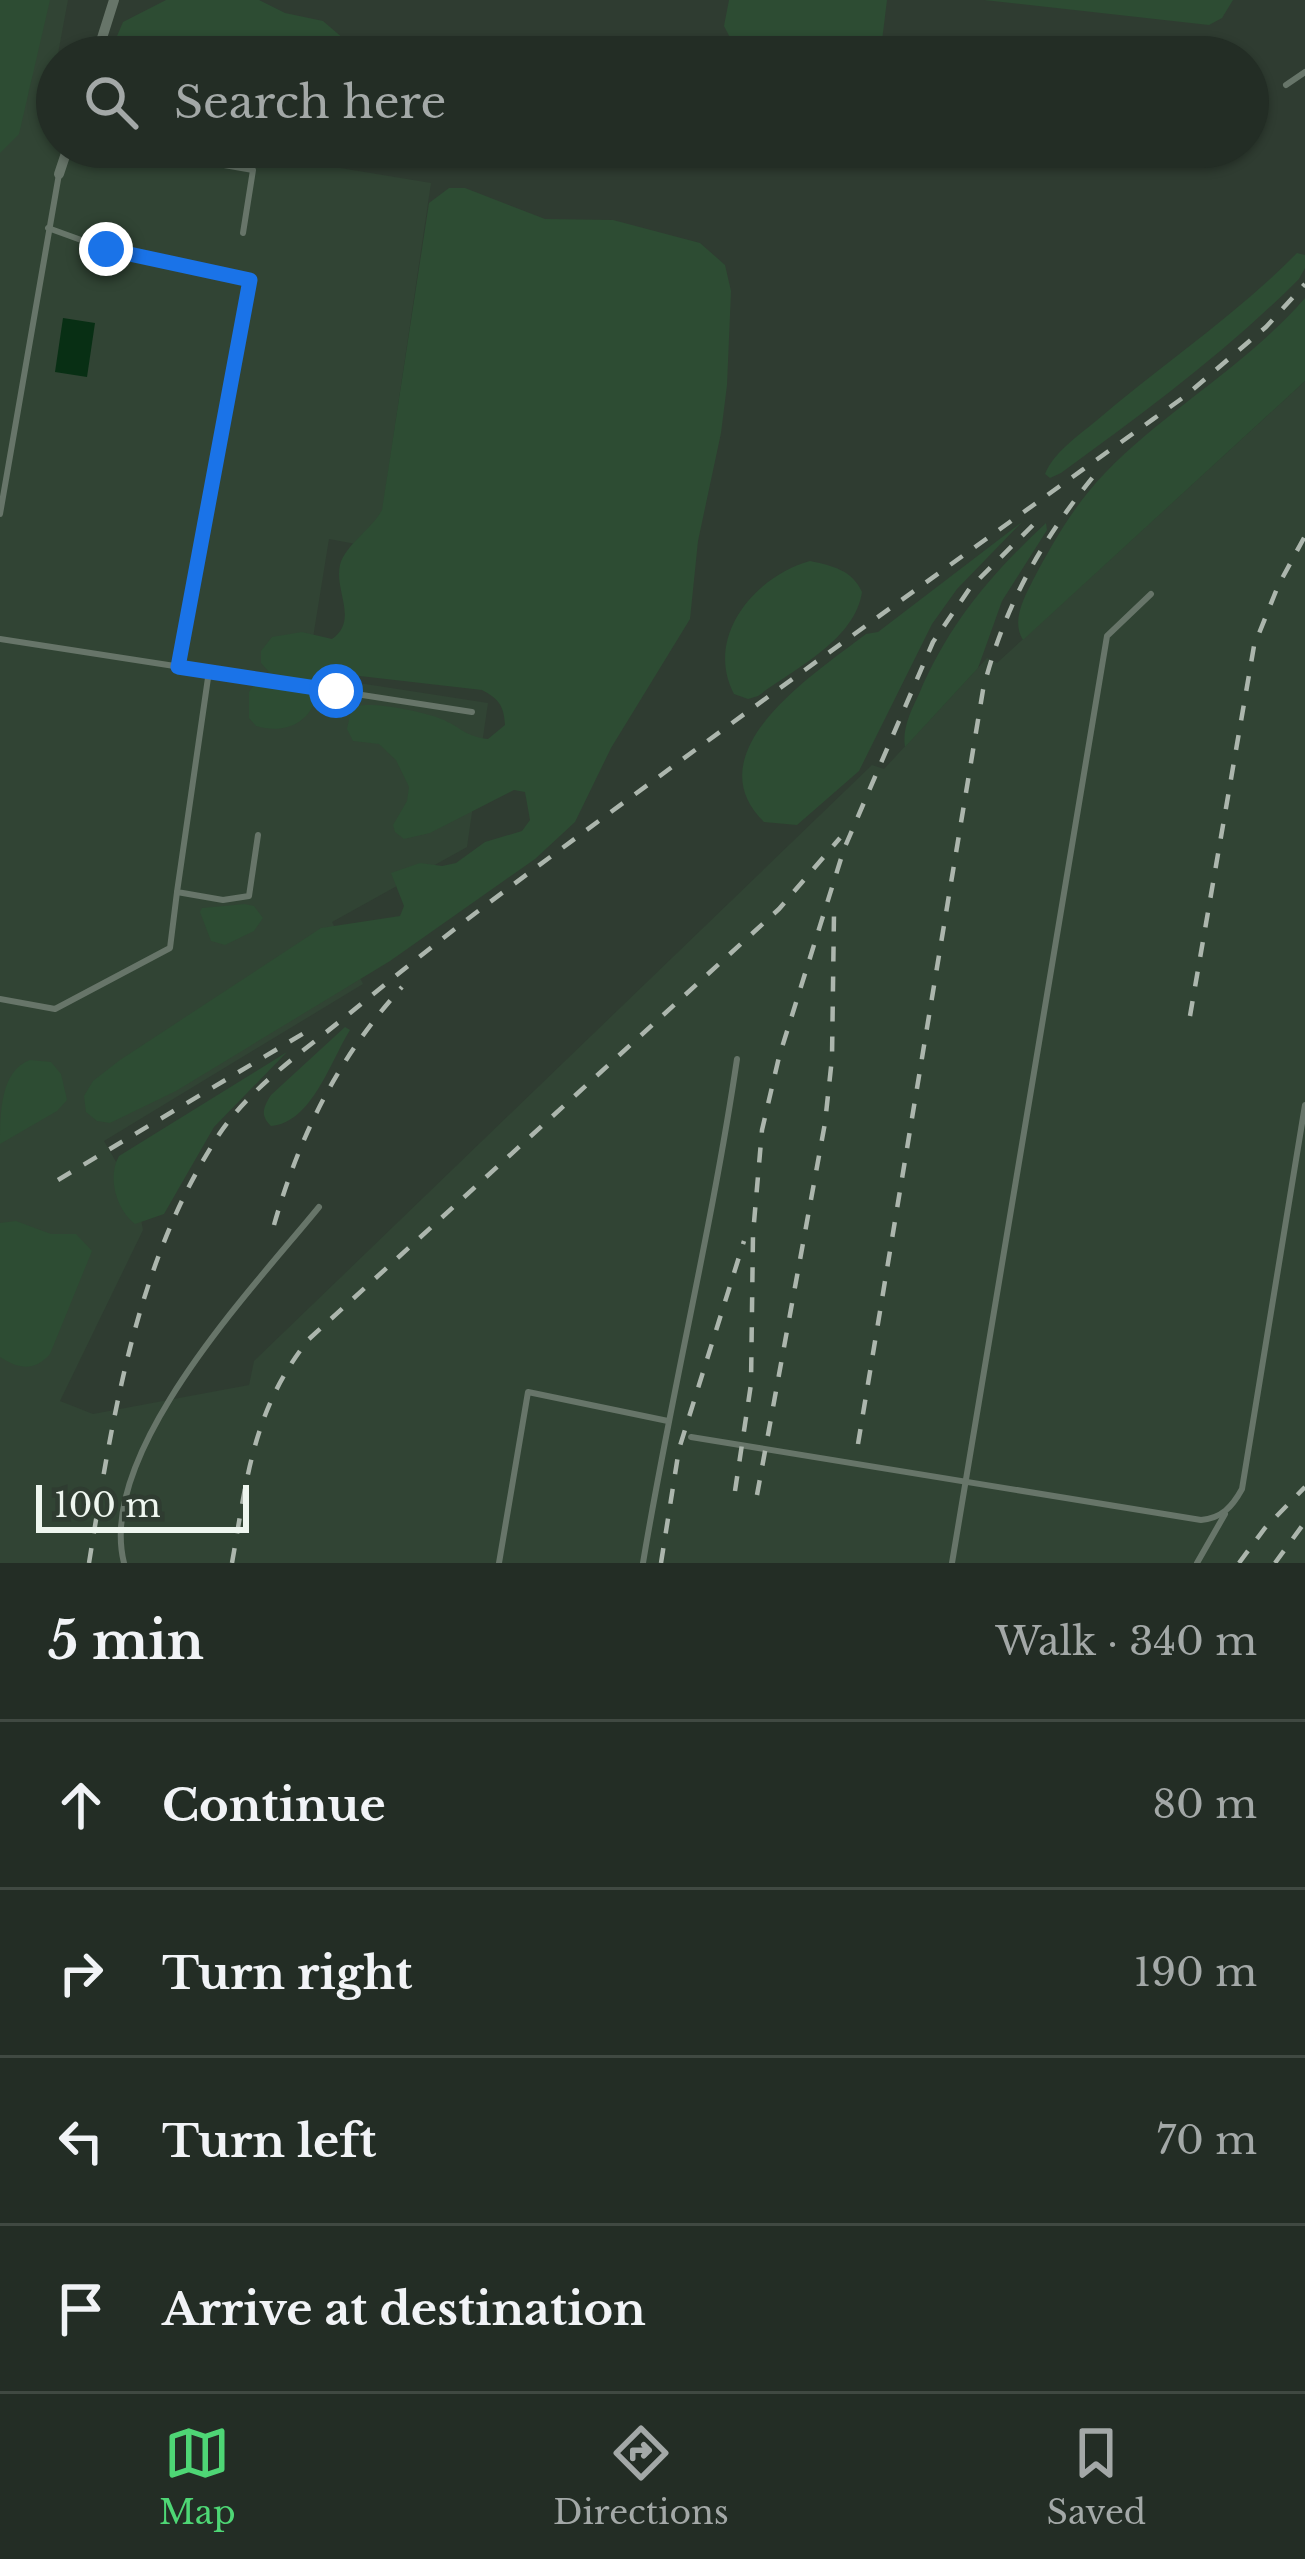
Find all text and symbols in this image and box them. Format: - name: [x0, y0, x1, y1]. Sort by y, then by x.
- search box: [36, 36, 1269, 168]
- icon: search: [78, 69, 144, 135]
- text: Search here: [174, 74, 446, 130]
- route end: [79, 222, 133, 276]
- route start: [309, 664, 363, 718]
- scale bar: [36, 1479, 249, 1532]
- text: 100 m: [54, 1485, 161, 1526]
- text: 5 min: [48, 1610, 204, 1673]
- text: Walk · 340 m: [996, 1617, 1257, 1666]
- icon: ahead: [48, 1772, 114, 1838]
- text: Continue: [162, 1777, 386, 1833]
- text: 80 m: [1152, 1780, 1257, 1829]
- icon: right: [48, 1940, 114, 2006]
- text: Turn right: [162, 1945, 412, 2001]
- text: 190 m: [1134, 1948, 1257, 1997]
- icon: left: [48, 2108, 114, 2174]
- text: Turn left: [162, 2113, 376, 2169]
- text: 70 m: [1157, 2116, 1257, 2165]
- icon: arrive: [48, 2276, 114, 2342]
- text: Arrive at destination: [162, 2281, 646, 2337]
- tab: Map: [159, 2420, 236, 2533]
- tab: Directions: [553, 2420, 729, 2533]
- tab: Saved: [1047, 2420, 1146, 2533]

